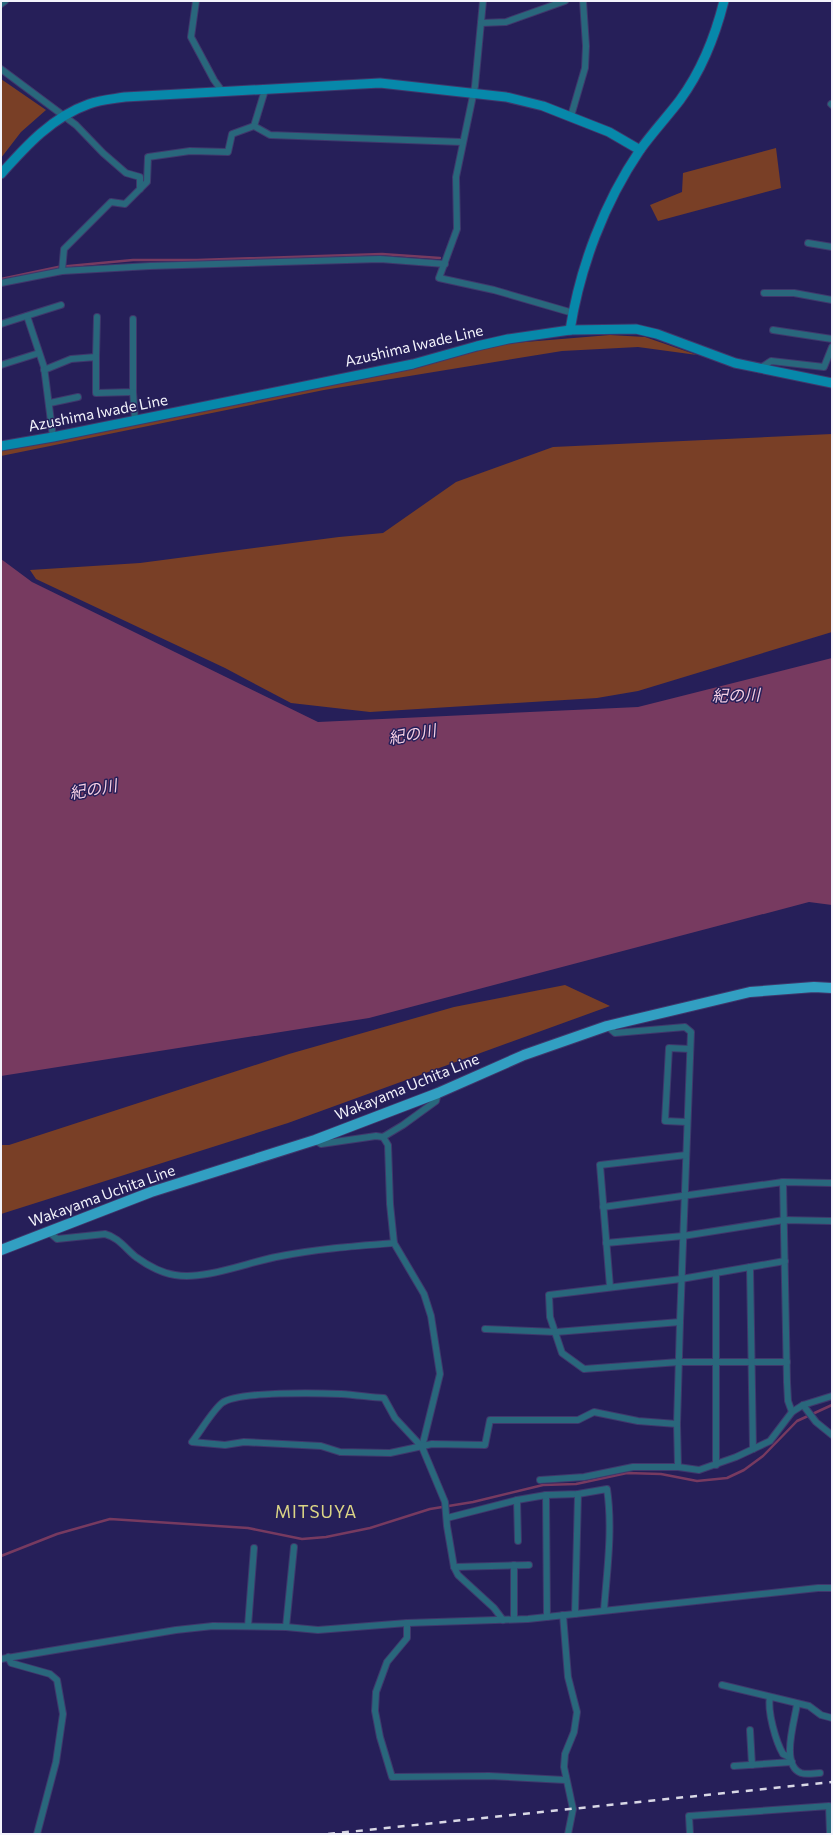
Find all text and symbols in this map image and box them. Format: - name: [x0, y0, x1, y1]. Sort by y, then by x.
- street label: Azushima Iwade Line: [343, 320, 485, 370]
- street label: Azushima Iwade Line: [27, 390, 169, 434]
- water label: 紀の川: [712, 685, 762, 704]
- water label: 紀の川: [387, 720, 439, 747]
- water label: 紀の川: [68, 775, 120, 802]
- street label: Wakayama Uchita Line: [332, 1049, 481, 1123]
- street label: Wakayama Uchita Line: [26, 1160, 177, 1230]
- district label: MITSUYA: [275, 1501, 357, 1522]

